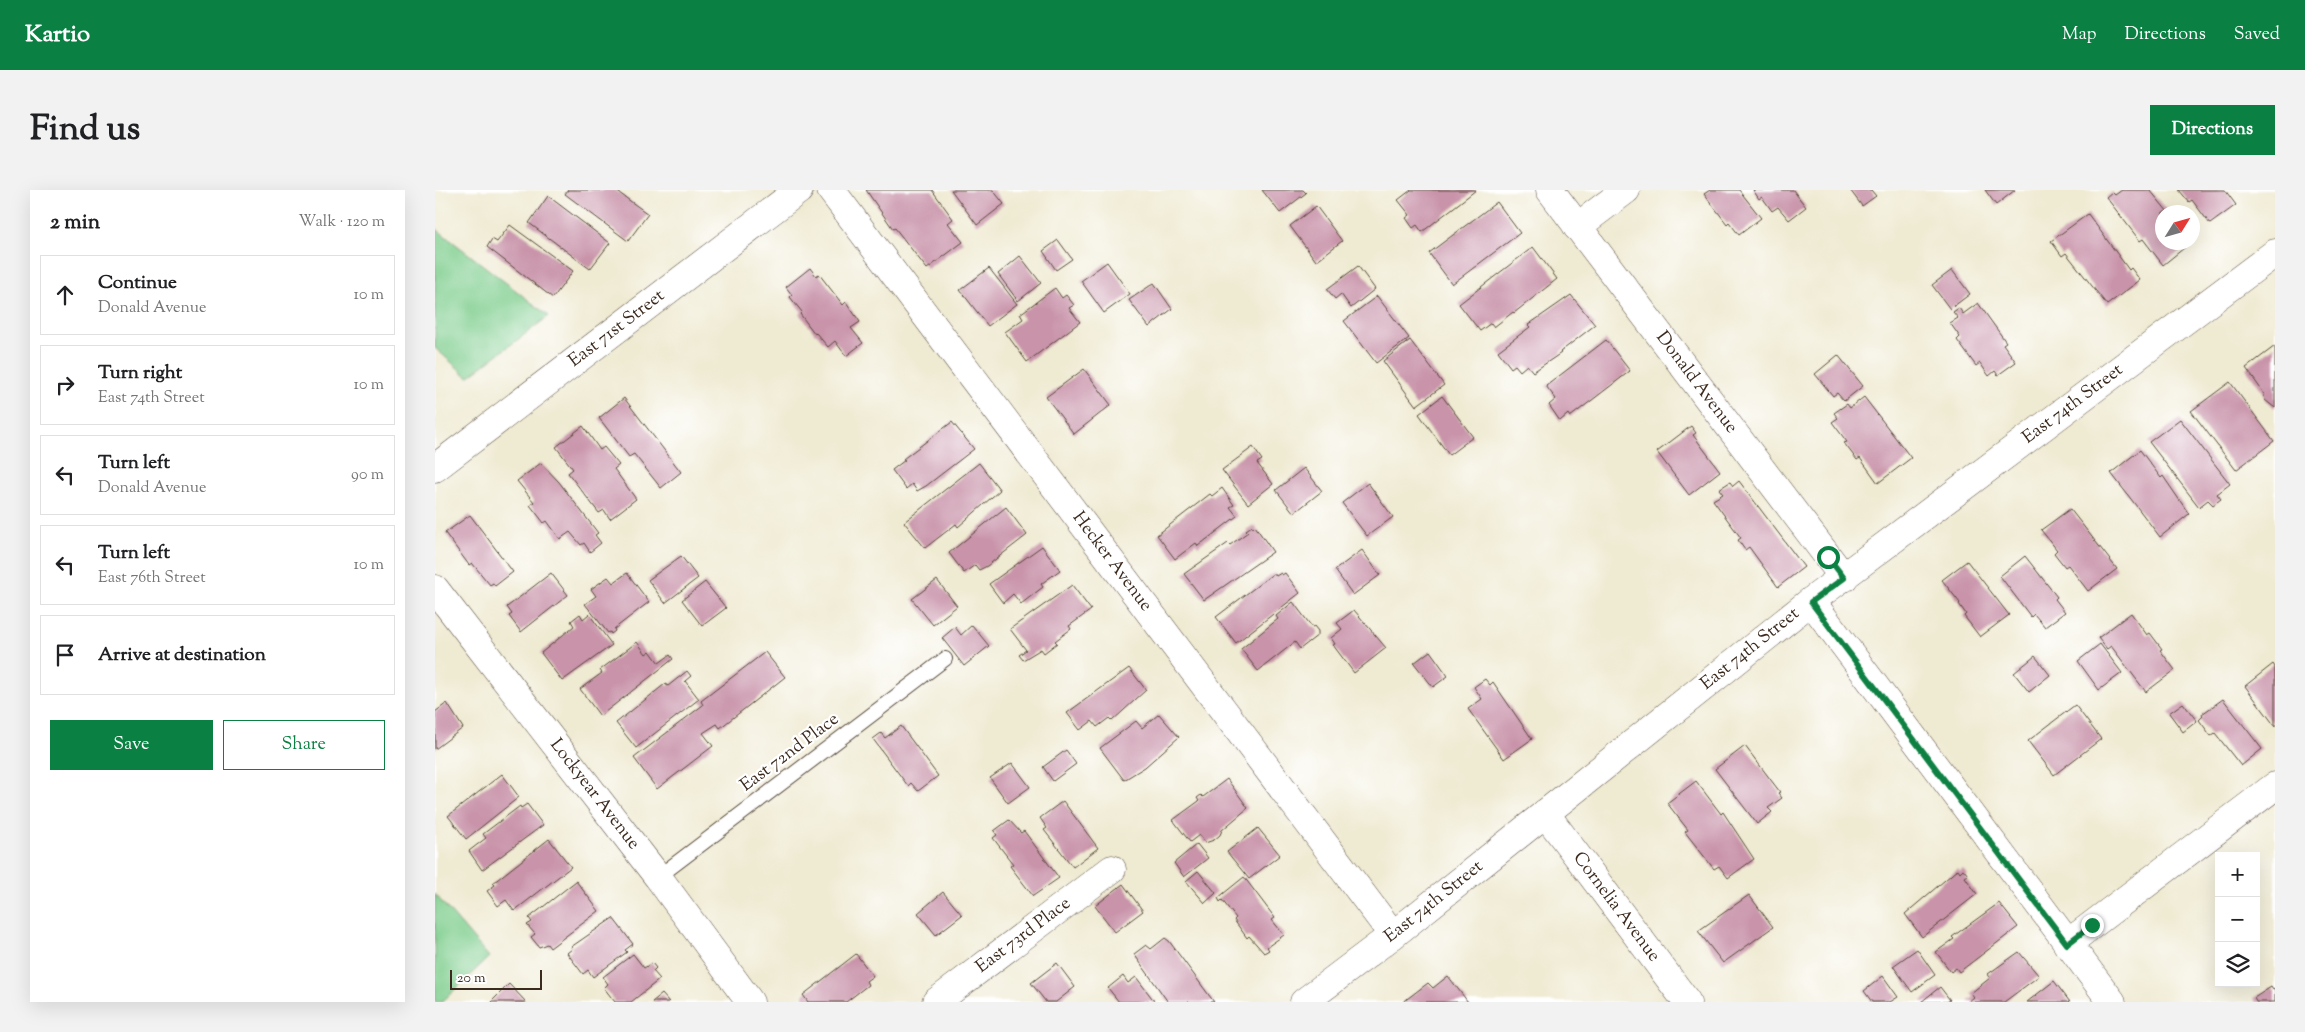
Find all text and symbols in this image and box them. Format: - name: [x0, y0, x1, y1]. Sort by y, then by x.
- text: Kartio: [25, 18, 90, 52]
- text: Map: [2062, 22, 2097, 48]
- text: Directions: [2125, 22, 2206, 48]
- text: Saved: [2234, 22, 2280, 48]
- text: Find us: [30, 105, 140, 156]
- button: Directions: [2150, 105, 2275, 155]
- north arrow: [2155, 205, 2200, 250]
- text: 2 min: [50, 208, 100, 238]
- text: Walk · 120 m: [299, 211, 385, 234]
- text: Continue: [98, 270, 177, 297]
- icon: ahead: [51, 281, 79, 309]
- text: 10 m: [354, 284, 384, 307]
- street label: East 71st Street: [563, 284, 671, 374]
- text: Donald Avenue: [98, 297, 206, 320]
- street label: Donald Avenue: [1649, 326, 1743, 439]
- street label: East 74th Street: [2017, 358, 2129, 451]
- text: Turn right: [98, 360, 182, 387]
- icon: right: [51, 371, 79, 399]
- text: 10 m: [354, 374, 384, 397]
- text: East 74th Street: [98, 387, 205, 410]
- text: Turn left: [98, 450, 170, 477]
- icon: left: [51, 461, 79, 489]
- text: 90 m: [351, 464, 384, 487]
- text: Donald Avenue: [98, 477, 206, 500]
- street label: Hecker Avenue: [1065, 507, 1158, 617]
- text: Turn left: [98, 540, 170, 567]
- route start: [1817, 546, 1840, 569]
- icon: left: [51, 551, 79, 579]
- text: 10 m: [354, 554, 384, 577]
- text: East 76th Street: [98, 567, 206, 590]
- street label: East 74th Street: [1695, 602, 1806, 697]
- icon: arrive: [51, 641, 79, 669]
- text: Arrive at destination: [98, 642, 266, 669]
- street label: East 72nd Place: [735, 707, 845, 799]
- button: Save: [50, 720, 213, 770]
- button: Share: [223, 720, 385, 770]
- street label: Lockyear Avenue: [543, 734, 646, 856]
- street label: Cornelia Avenue: [1566, 847, 1666, 968]
- map controls: [2215, 852, 2260, 987]
- button: +: [2215, 852, 2260, 897]
- street label: East 74th Street: [1379, 855, 1489, 950]
- street label: East 73rd Place: [971, 891, 1077, 980]
- button: −: [2215, 897, 2260, 942]
- route end: [2081, 914, 2104, 937]
- button: layers: [2215, 942, 2260, 987]
- scale bar: [450, 967, 543, 990]
- text: 20 m: [457, 969, 486, 989]

